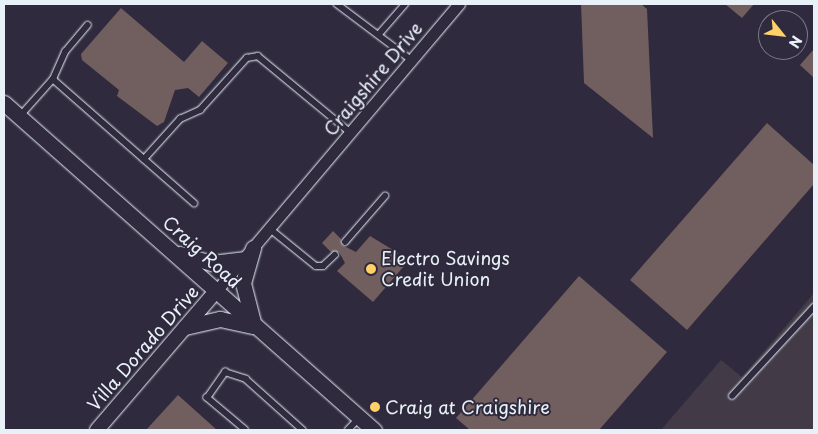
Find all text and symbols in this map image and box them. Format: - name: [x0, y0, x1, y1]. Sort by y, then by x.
- north arrow: [758, 10, 808, 60]
- street label: Craigshire Drive: [319, 18, 427, 140]
- text: N: [784, 32, 808, 52]
- street label: Craig Road: [159, 211, 245, 293]
- place label: Electro Savings Credit Union: [381, 248, 512, 290]
- marker: Electro Savings Credit Union: [365, 263, 377, 275]
- street label: Villa Dorado Drive: [83, 281, 203, 415]
- place label: Craig at Craigshire: [385, 396, 552, 418]
- marker: Craig at Craigshire: [369, 401, 381, 413]

